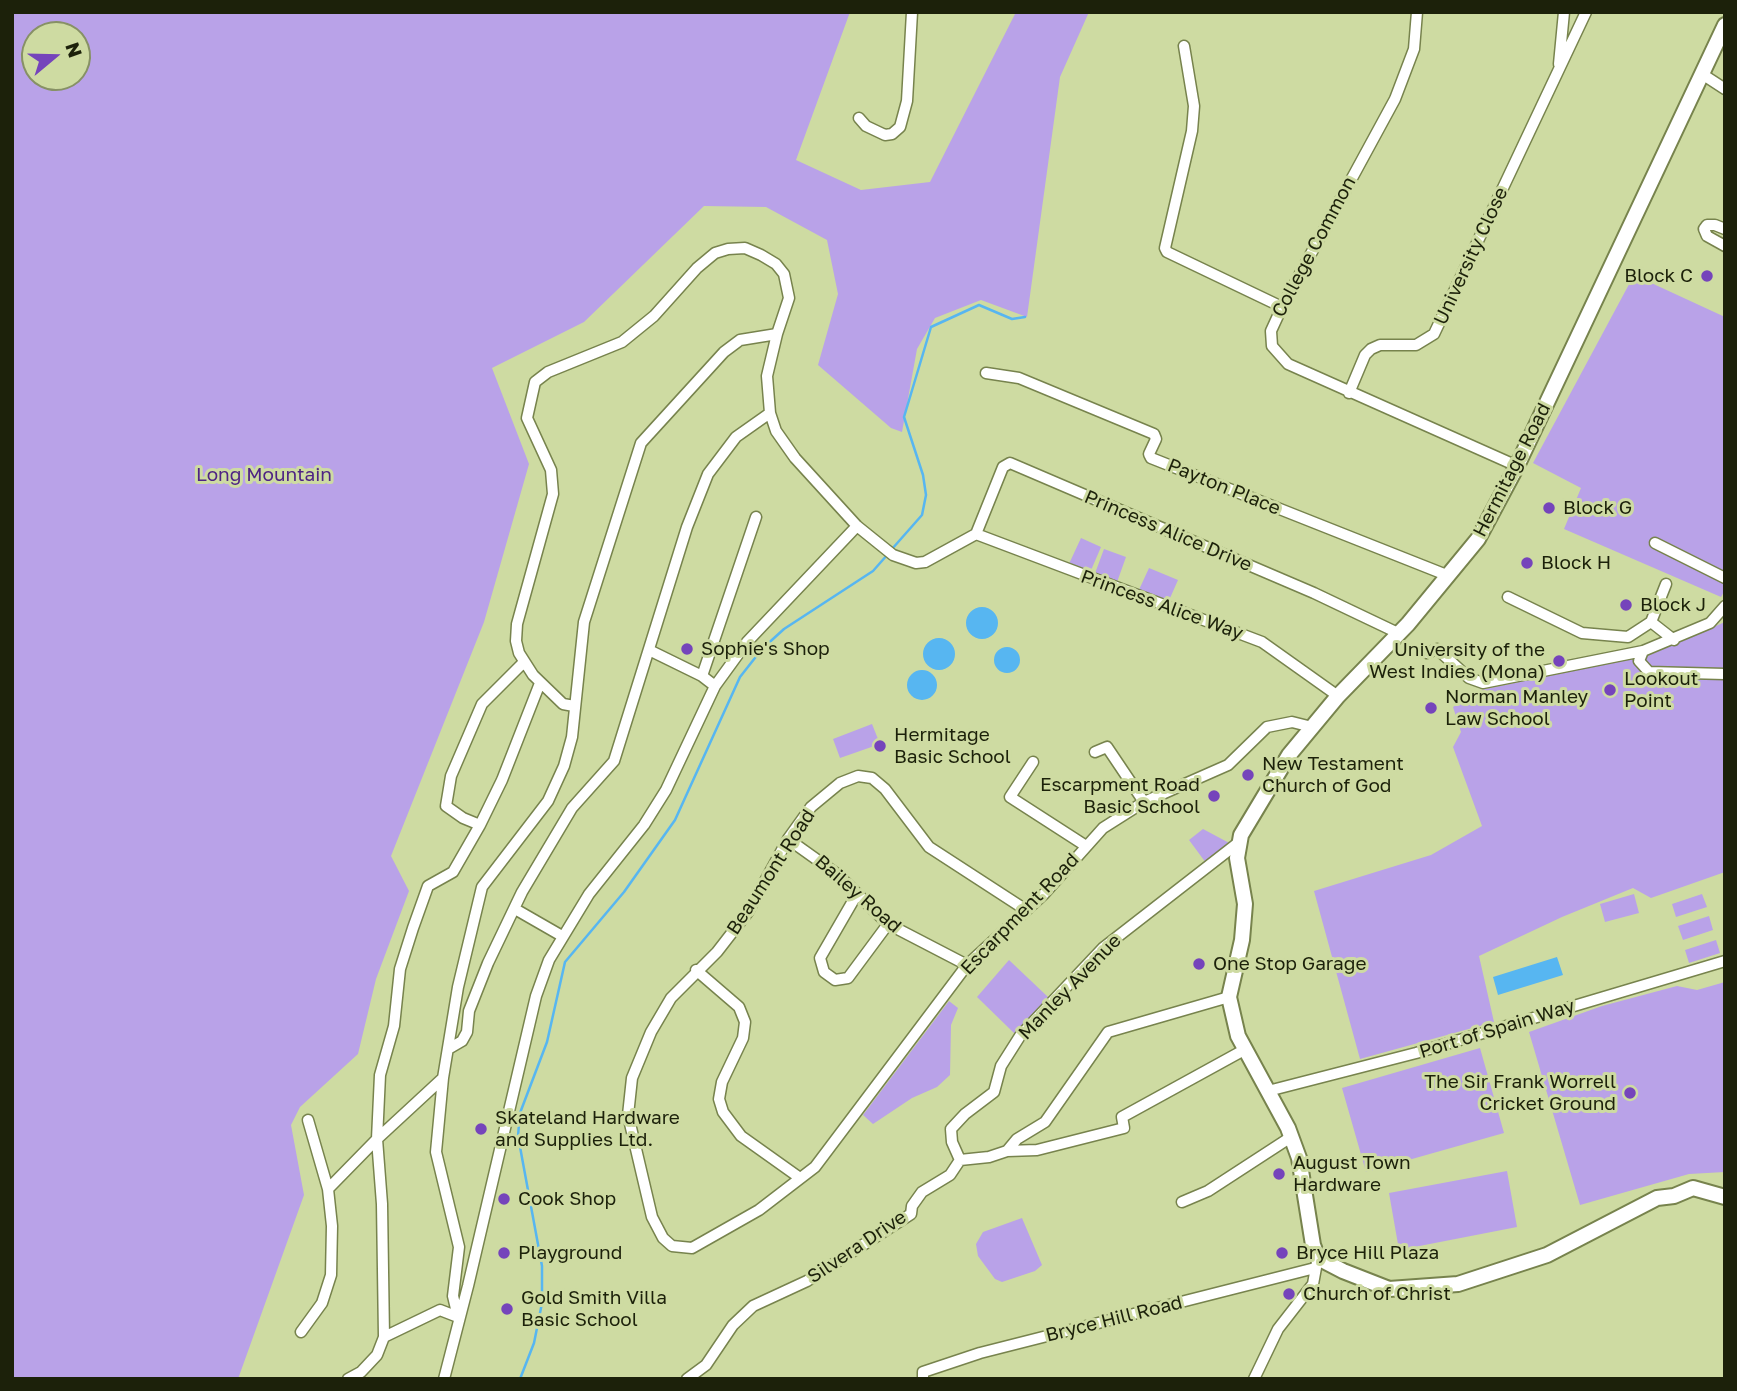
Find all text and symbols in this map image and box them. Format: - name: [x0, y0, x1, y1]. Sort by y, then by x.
- north arrow: [21, 21, 91, 91]
- text: N: [61, 39, 88, 60]
- street label: College Common: [1267, 173, 1361, 321]
- street label: University Close: [1429, 184, 1513, 328]
- place label: Block C: [1624, 265, 1693, 287]
- marker: Block C: [1699, 268, 1715, 284]
- street label: Hermitage Road: [1468, 399, 1556, 541]
- street label: Payton Place: [1164, 454, 1284, 520]
- park label: Long Mountain: [196, 464, 332, 486]
- street label: Princess Alice Drive: [1081, 485, 1255, 577]
- place label: Block G: [1563, 497, 1632, 519]
- marker: Block G: [1541, 500, 1557, 516]
- place label: Block H: [1541, 552, 1611, 574]
- marker: Block H: [1519, 555, 1535, 571]
- street label: Princess Alice Way: [1078, 565, 1246, 645]
- place label: Block J: [1640, 594, 1706, 616]
- marker: Block J: [1618, 597, 1634, 613]
- place label: Sophie's Shop: [701, 638, 830, 660]
- place label: University of the West Indies (Mona): [1369, 639, 1545, 683]
- marker: Sophie's Shop: [679, 641, 695, 657]
- marker: University of the West Indies (Mona): [1551, 653, 1567, 669]
- place label: Lookout Point: [1624, 668, 1698, 712]
- marker: Lookout Point: [1602, 682, 1618, 698]
- place label: Norman Manley Law School: [1445, 686, 1588, 730]
- marker: Norman Manley Law School: [1423, 700, 1439, 716]
- place label: Hermitage Basic School: [894, 724, 1011, 768]
- marker: Hermitage Basic School: [872, 738, 888, 754]
- place label: New Testament Church of God: [1262, 753, 1404, 797]
- marker: New Testament Church of God: [1240, 767, 1256, 783]
- place label: Escarpment Road Basic School: [1040, 774, 1200, 818]
- marker: Escarpment Road Basic School: [1206, 788, 1222, 804]
- street label: Beaumont Road: [722, 805, 820, 939]
- street label: Escarpment Road: [956, 849, 1084, 979]
- street label: Bailey Road: [810, 850, 906, 938]
- street label: Manley Avenue: [1014, 930, 1126, 1044]
- place label: One Stop Garage: [1213, 953, 1367, 975]
- marker: One Stop Garage: [1191, 956, 1207, 972]
- street label: Port of Spain Way: [1417, 995, 1577, 1063]
- place label: The Sir Frank Worrell Cricket Ground: [1424, 1071, 1616, 1115]
- marker: The Sir Frank Worrell Cricket Ground: [1622, 1085, 1638, 1101]
- place label: Skateland Hardware and Supplies Ltd.: [495, 1107, 680, 1151]
- marker: Skateland Hardware and Supplies Ltd.: [473, 1121, 489, 1137]
- place label: August Town Hardware: [1293, 1152, 1411, 1196]
- marker: August Town Hardware: [1271, 1166, 1287, 1182]
- place label: Cook Shop: [518, 1188, 616, 1210]
- marker: Cook Shop: [496, 1191, 512, 1207]
- street label: Silvera Drive: [803, 1206, 911, 1288]
- place label: Playground: [518, 1242, 622, 1264]
- place label: Bryce Hill Plaza: [1296, 1242, 1439, 1264]
- marker: Playground: [496, 1245, 512, 1261]
- marker: Bryce Hill Plaza: [1274, 1245, 1290, 1261]
- place label: Church of Christ: [1303, 1283, 1451, 1305]
- marker: Church of Christ: [1281, 1286, 1297, 1302]
- place label: Gold Smith Villa Basic School: [521, 1287, 667, 1331]
- street label: Bryce Hill Road: [1043, 1291, 1185, 1347]
- marker: Gold Smith Villa Basic School: [499, 1301, 515, 1317]

